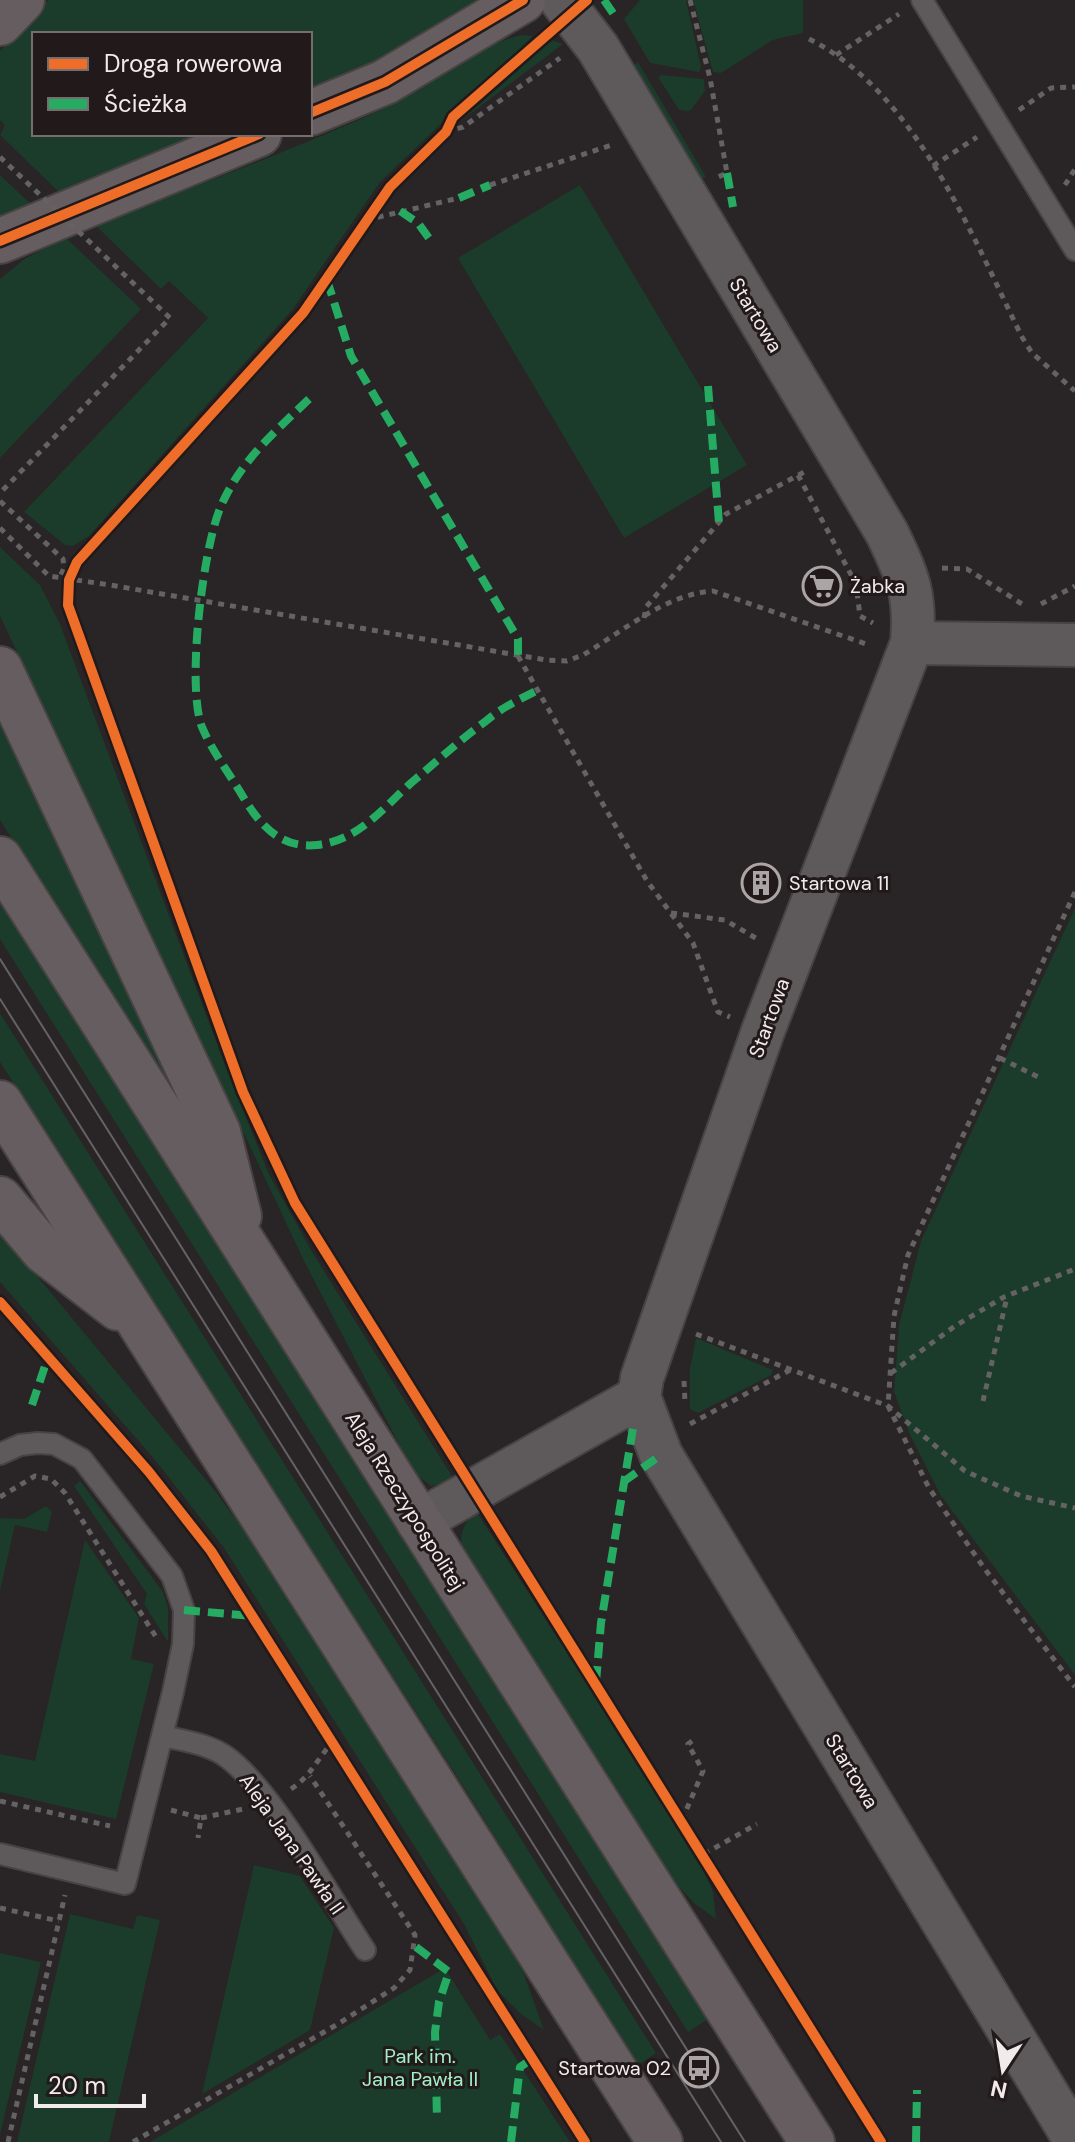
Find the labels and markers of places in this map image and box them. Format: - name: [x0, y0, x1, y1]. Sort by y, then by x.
- supermarket icon: Żabka: [801, 565, 843, 607]
- place label: Żabka: [850, 573, 905, 599]
- building icon: Startowa 11: [740, 862, 782, 904]
- place label: Startowa 11: [789, 870, 889, 896]
- bus stop icon: Startowa 02: [678, 2047, 720, 2089]
- place label: Startowa 02: [558, 2055, 671, 2081]

